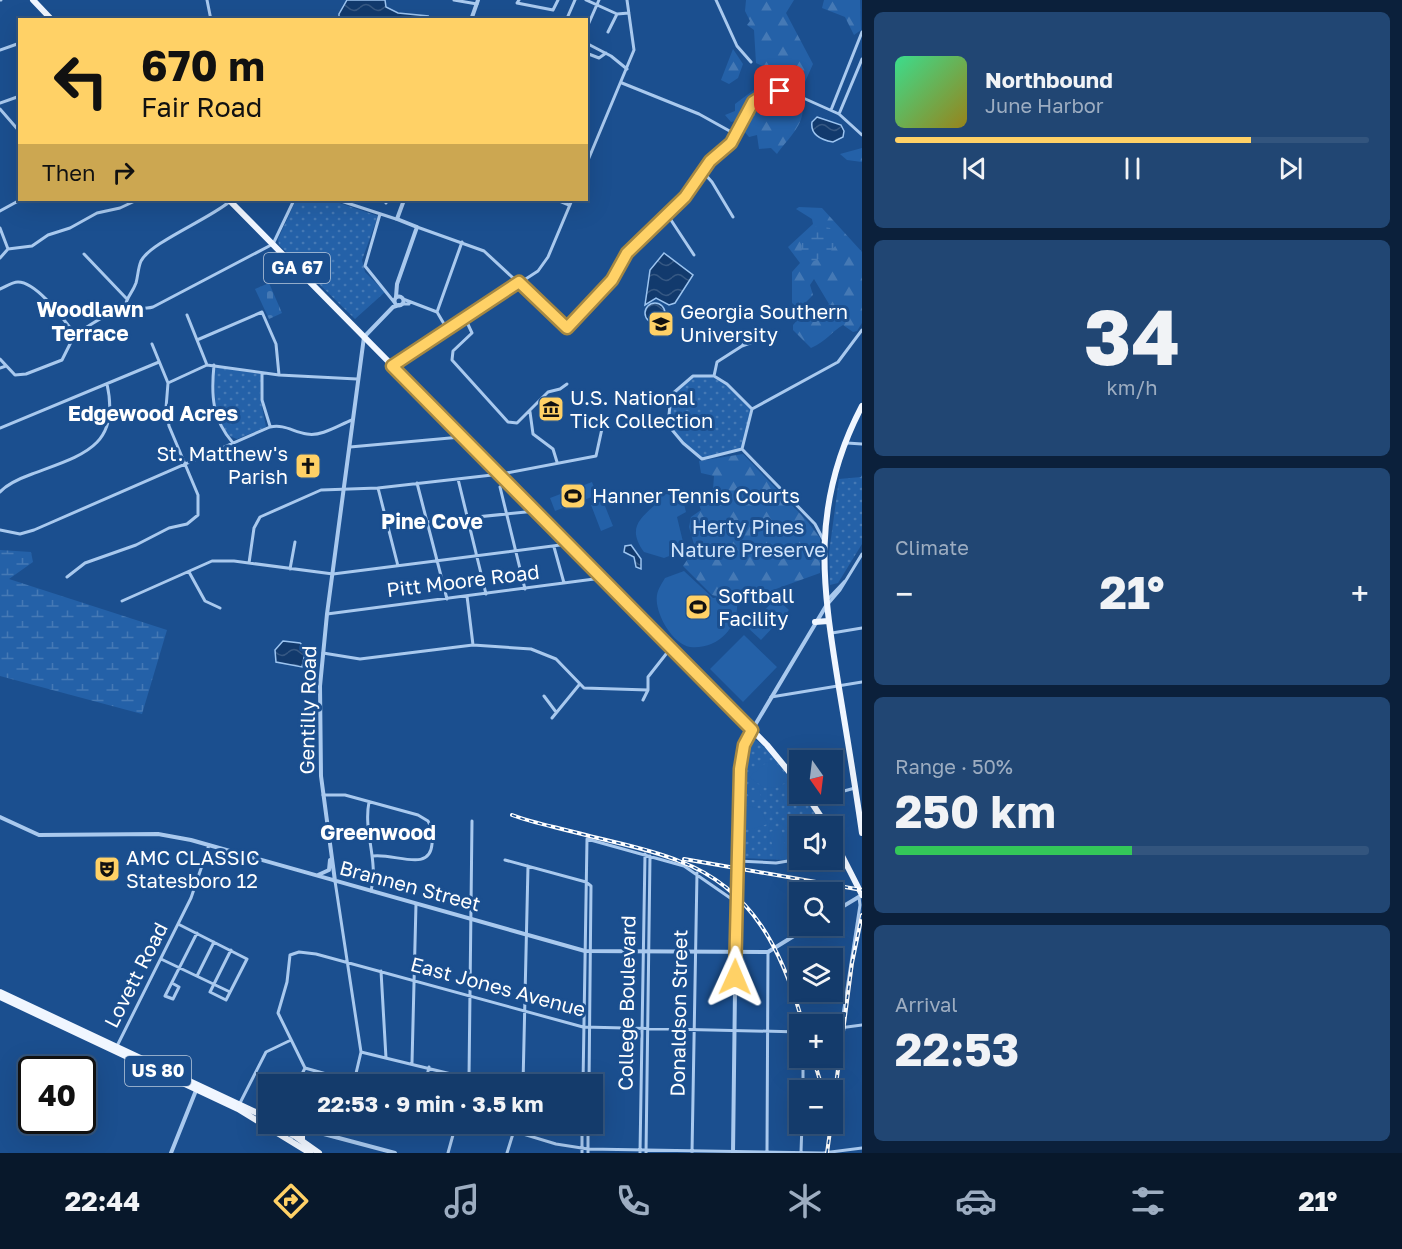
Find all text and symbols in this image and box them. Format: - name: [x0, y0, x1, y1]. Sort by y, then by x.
- text: 670 m: [141, 40, 265, 90]
- icon: left: [42, 42, 120, 120]
- pin: [754, 65, 805, 116]
- text: Northbound: [985, 66, 1113, 93]
- icon: arrive: [763, 74, 796, 107]
- text: Fair Road: [141, 91, 262, 123]
- text: June Harbor: [985, 93, 1104, 117]
- icon: previous: [958, 152, 991, 185]
- icon: pause: [1116, 152, 1149, 185]
- icon: next: [1274, 152, 1307, 185]
- icon: right: [107, 156, 140, 189]
- text: Then: [42, 159, 95, 186]
- road number: GA 67: [264, 253, 330, 283]
- text: 34: [1084, 289, 1180, 382]
- district label: Woodlawn Terrace: [36, 296, 144, 346]
- place label: Georgia Southern University: [680, 299, 848, 346]
- school or university icon: Georgia Southern University: [646, 309, 676, 339]
- text: km/h: [1107, 375, 1157, 399]
- place label: U.S. National Tick Collection: [570, 385, 713, 432]
- museum icon: U.S. National Tick Collection: [536, 394, 566, 424]
- district label: Edgewood Acres: [68, 400, 239, 426]
- place label: St. Matthew's Parish: [156, 441, 288, 488]
- church icon: St. Matthew's Parish: [293, 451, 323, 481]
- sports icon: Hanner Tennis Courts: [558, 481, 588, 511]
- place label: Hanner Tennis Courts: [592, 483, 800, 507]
- district label: Pine Cove: [381, 508, 483, 534]
- park label: Herty Pines Nature Preserve: [670, 514, 826, 561]
- text: Climate: [895, 535, 969, 559]
- street label: Pitt Moore Road: [385, 559, 541, 601]
- text: 21°: [1099, 565, 1165, 619]
- text: −: [895, 574, 913, 613]
- text: +: [1351, 574, 1369, 613]
- place label: Softball Facility: [718, 583, 795, 630]
- sports icon: Softball Facility: [683, 592, 713, 622]
- street label: Gentilly Road: [294, 645, 320, 775]
- north arrow: [789, 750, 843, 804]
- map controls: [789, 750, 843, 1134]
- text: Range · 50%: [895, 754, 1013, 778]
- text: 250 km: [895, 784, 1056, 838]
- button: sound: [789, 816, 843, 870]
- district label: Greenwood: [320, 819, 436, 845]
- place label: AMC CLASSIC Statesboro 12: [126, 845, 259, 892]
- theatre icon: AMC CLASSIC Statesboro 12: [92, 854, 122, 884]
- street label: Brannen Street: [337, 855, 483, 915]
- button: search: [789, 882, 843, 936]
- street label: College Boulevard: [612, 915, 640, 1091]
- street label: Lovett Road: [98, 918, 172, 1031]
- street label: Donaldson Street: [665, 929, 691, 1097]
- position arrow: [703, 945, 767, 1009]
- button: layers: [789, 948, 843, 1002]
- street label: East Jones Avenue: [408, 951, 588, 1021]
- text: Arrival: [895, 992, 958, 1016]
- button: +: [789, 1014, 843, 1068]
- text: 22:53: [895, 1022, 1019, 1076]
- speed limit sign: 40: [18, 1056, 96, 1134]
- road number: US 80: [125, 1056, 191, 1086]
- button: −: [789, 1080, 843, 1134]
- text: 22:53 · 9 min · 3.5 km: [317, 1090, 544, 1117]
- icon: directions: [270, 1180, 312, 1222]
- icon: music: [441, 1180, 483, 1222]
- icon: phone: [612, 1180, 654, 1222]
- icon: climate: [784, 1180, 826, 1222]
- icon: car: [955, 1180, 997, 1222]
- icon: filters: [1127, 1180, 1169, 1222]
- text: 22:44: [65, 1185, 140, 1217]
- text: 21°: [1298, 1185, 1337, 1217]

